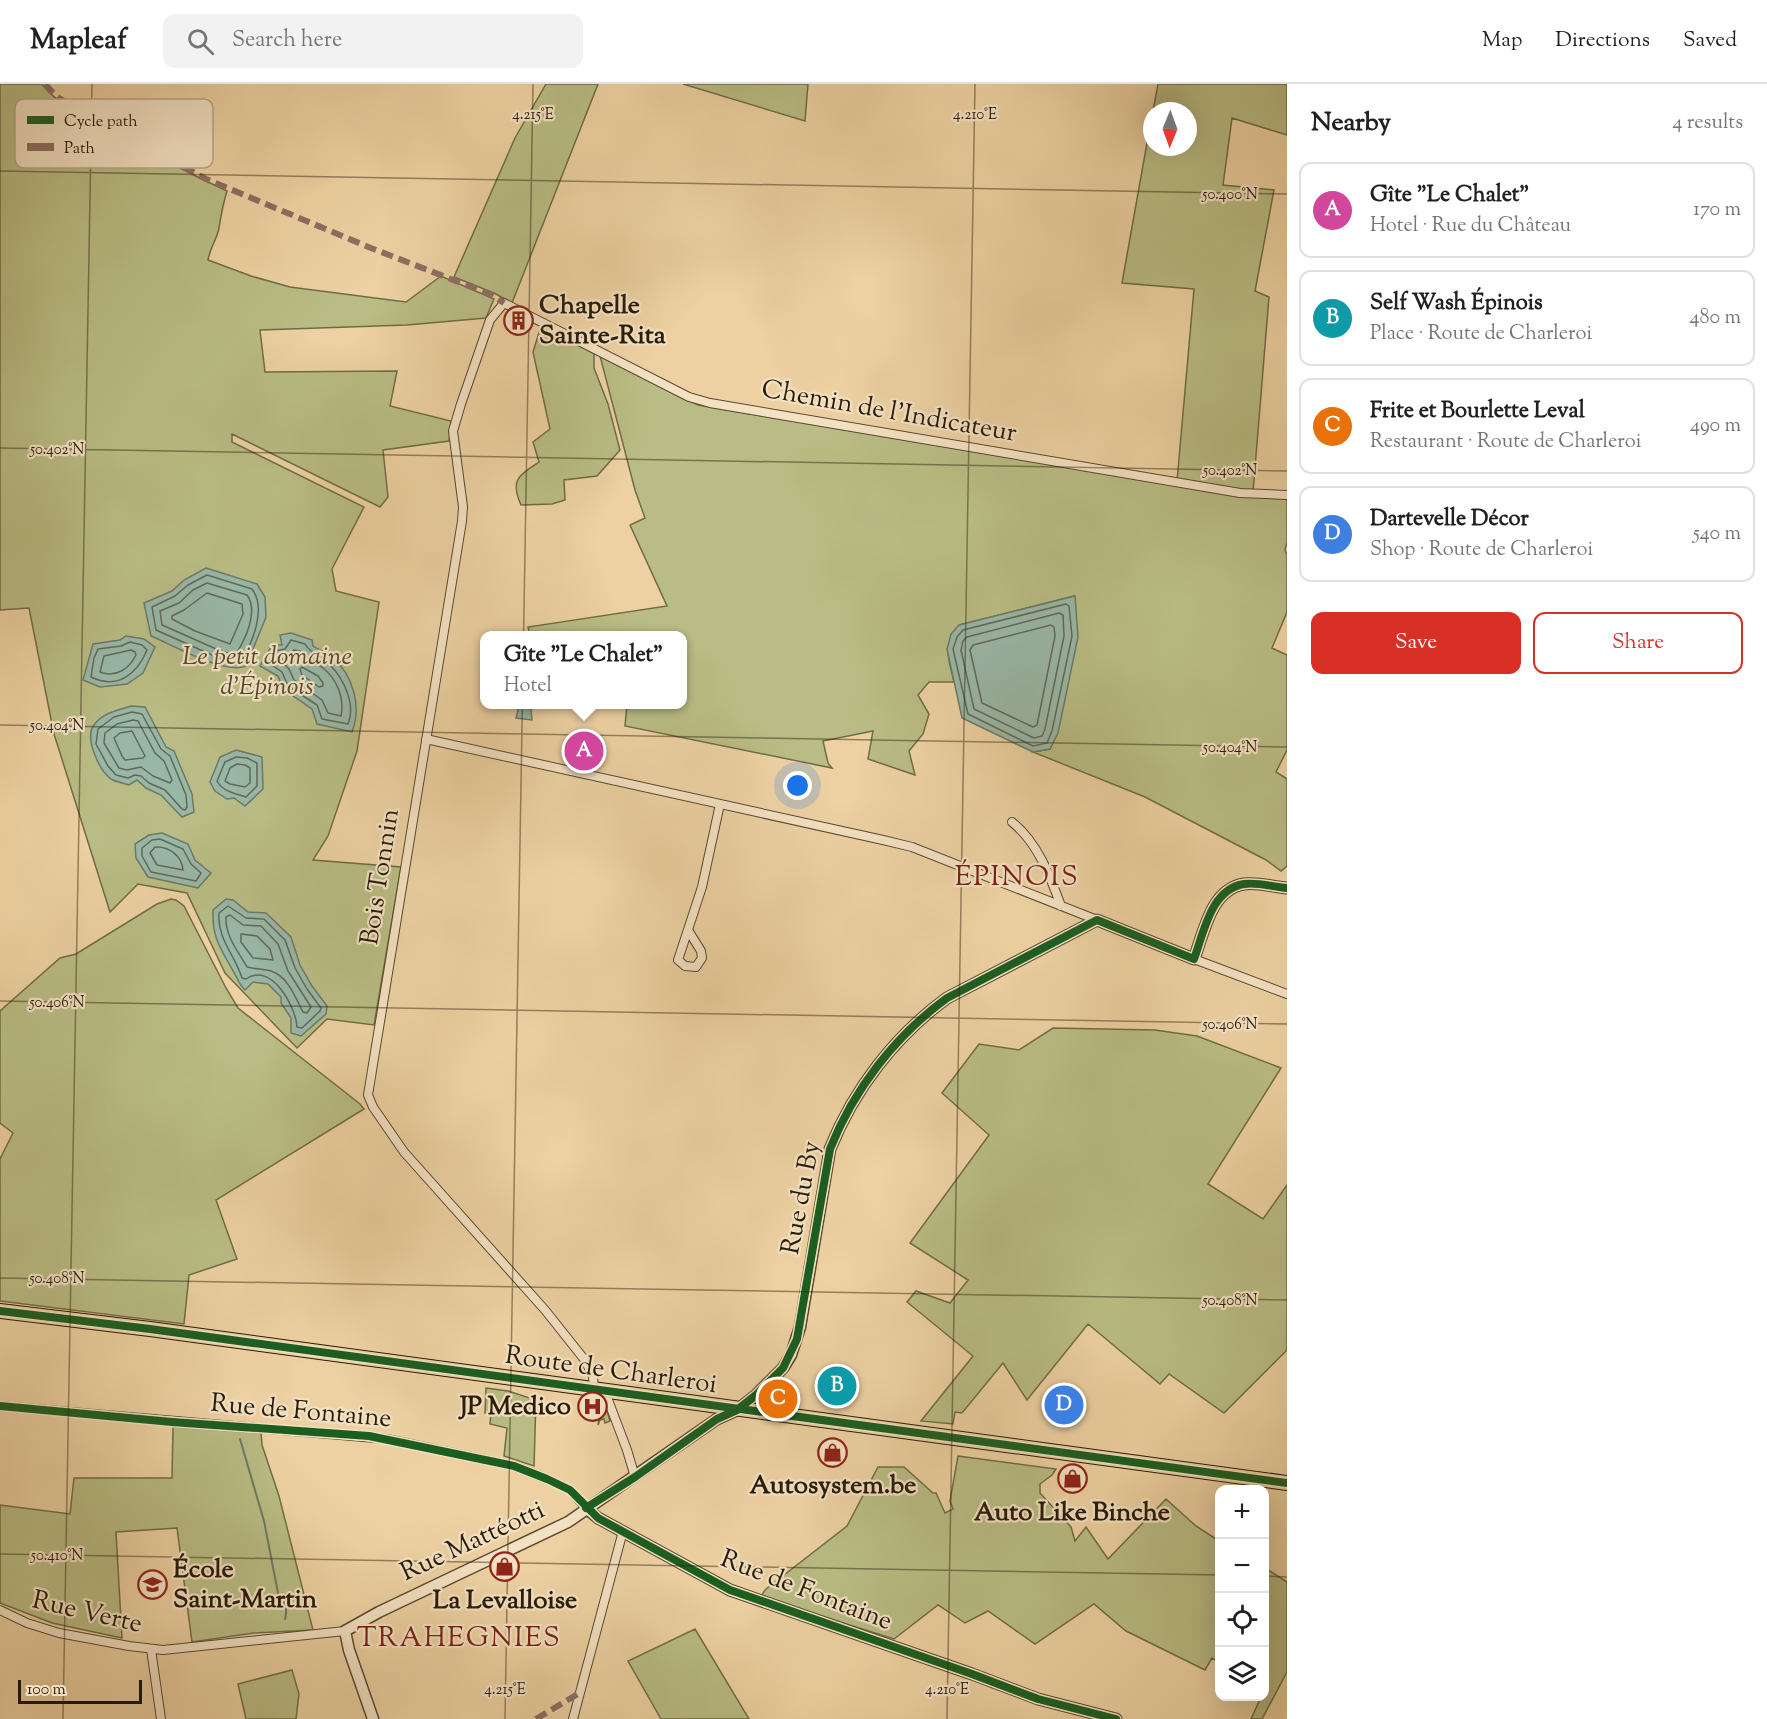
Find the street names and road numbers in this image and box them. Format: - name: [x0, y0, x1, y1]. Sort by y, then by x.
- street label: Chemin de l'Indicateur: [758, 371, 1020, 453]
- street label: Bois Tonnin: [352, 806, 410, 948]
- street label: Rue du By: [773, 1138, 831, 1258]
- street label: Route de Charleroi: [503, 1338, 719, 1404]
- street label: Rue de Fontaine: [209, 1386, 393, 1438]
- street label: Rue Mattéotti: [395, 1492, 551, 1592]
- street label: Rue de Fontaine: [715, 1541, 897, 1641]
- street label: Rue Verte: [28, 1582, 146, 1644]

